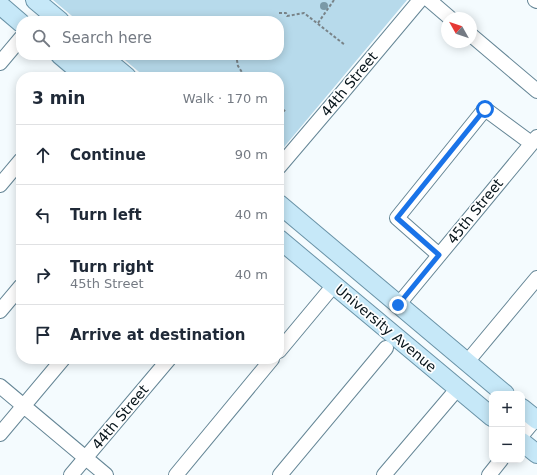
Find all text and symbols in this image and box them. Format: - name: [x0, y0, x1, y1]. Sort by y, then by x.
- north arrow: [441, 12, 477, 48]
- search box: [16, 16, 284, 60]
- icon: search: [30, 27, 52, 49]
- text: Search here: [62, 29, 152, 47]
- street label: 44th Street: [317, 48, 381, 119]
- text: 3 min: [32, 88, 85, 108]
- text: Walk · 170 m: [183, 91, 268, 106]
- route start: [476, 100, 494, 118]
- icon: ahead: [32, 144, 54, 166]
- text: Continue: [70, 146, 146, 164]
- text: 90 m: [235, 147, 268, 162]
- street label: 45th Street: [444, 175, 506, 247]
- icon: left: [32, 204, 54, 226]
- text: Turn left: [70, 206, 142, 224]
- text: 40 m: [235, 207, 268, 222]
- text: Turn right: [70, 258, 154, 276]
- icon: right: [32, 264, 54, 286]
- text: 40 m: [235, 267, 268, 282]
- text: 45th Street: [70, 276, 144, 291]
- street label: University Avenue: [332, 281, 440, 375]
- route end: [389, 296, 407, 314]
- icon: arrive: [32, 324, 54, 346]
- text: Arrive at destination: [70, 326, 245, 344]
- street label: 44th Street: [88, 381, 152, 452]
- map controls: [489, 391, 525, 463]
- button: +: [489, 391, 525, 427]
- button: −: [489, 427, 525, 463]

